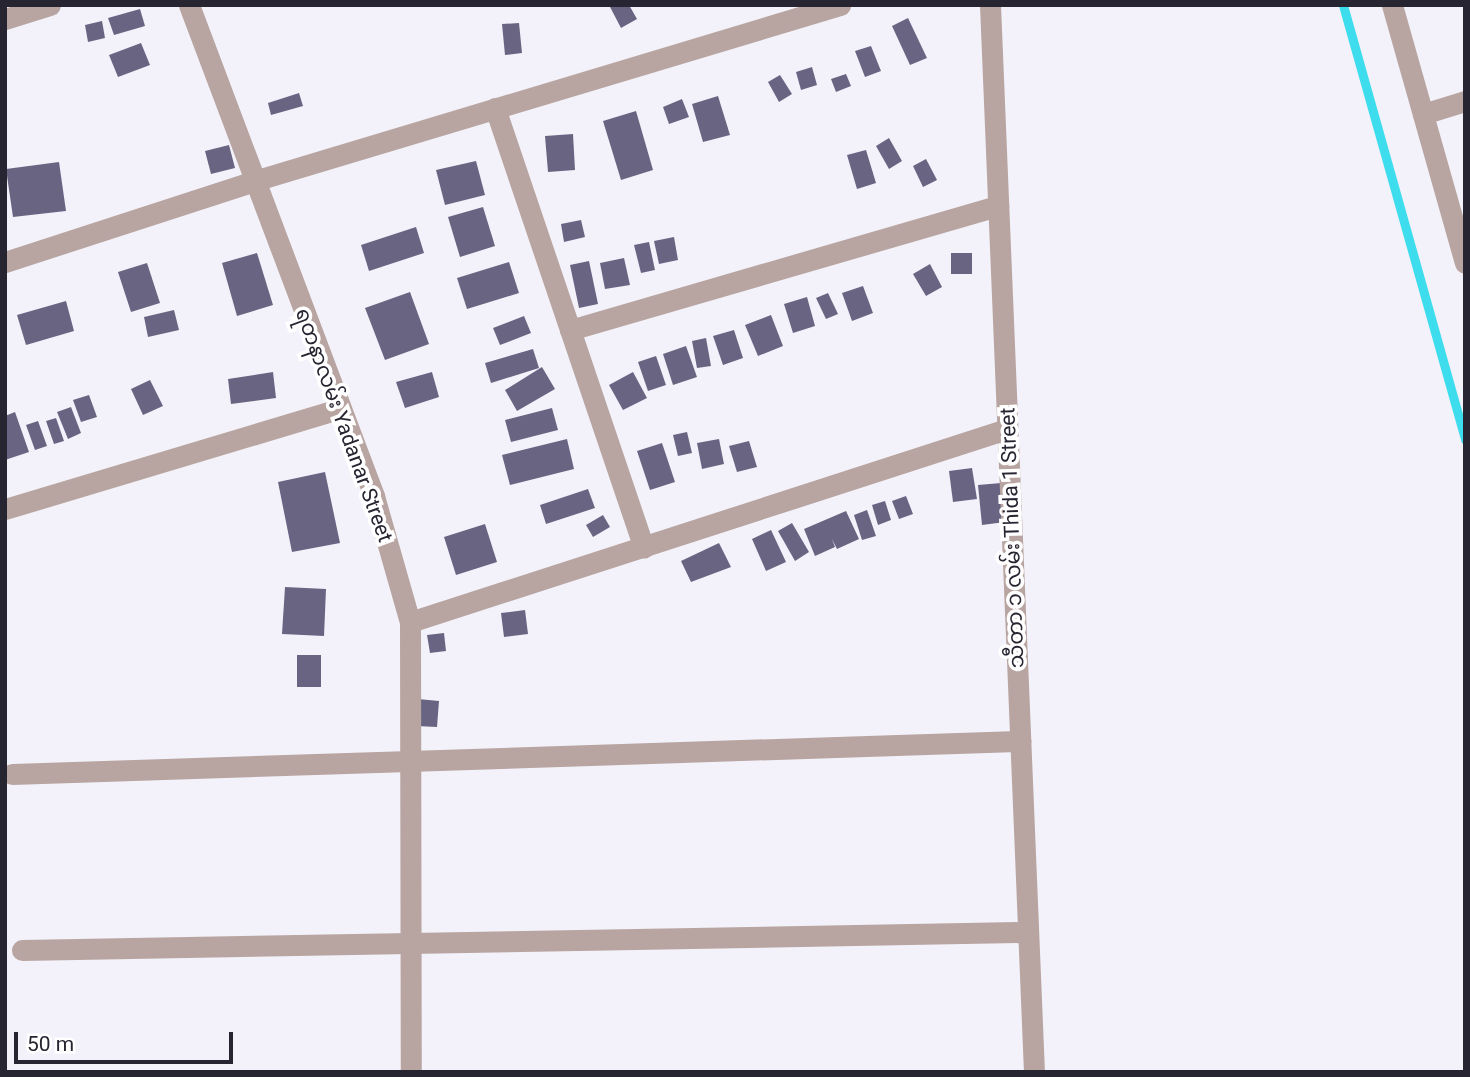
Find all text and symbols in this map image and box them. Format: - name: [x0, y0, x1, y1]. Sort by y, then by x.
- street label: ရတနာလမ်း Yadanar Street: [290, 305, 398, 545]
- street label: သီတာ ၁ လမ်း Thida 1 Street: [995, 407, 1029, 669]
- scale bar: [18, 1018, 236, 1062]
- text: 50 m: [27, 1032, 74, 1056]

